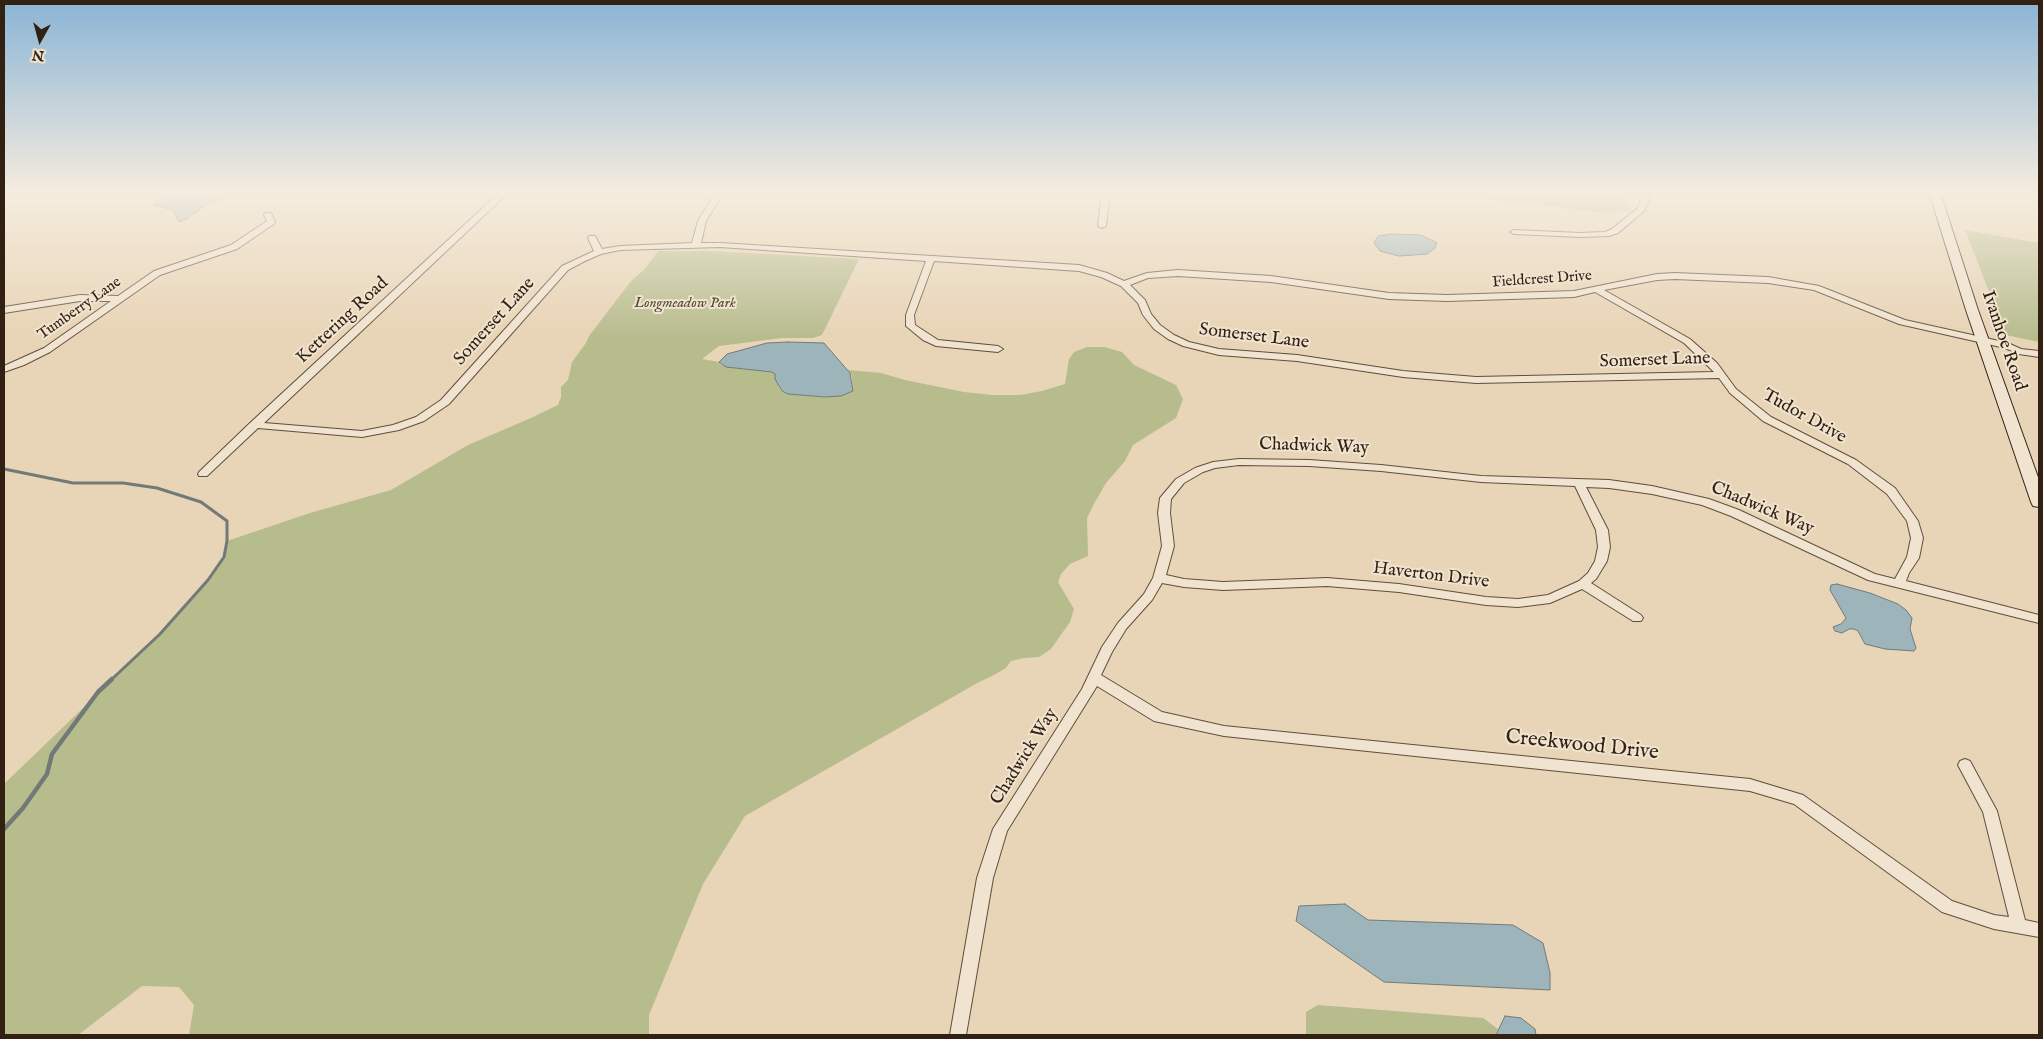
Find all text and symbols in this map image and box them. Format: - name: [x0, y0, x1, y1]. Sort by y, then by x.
- north arrow: [15, 15, 65, 65]
- text: N: [31, 45, 45, 65]
- street label: Fieldcrest Drive: [1492, 268, 1592, 292]
- street label: Kettering Road: [293, 273, 393, 369]
- street label: Tumberry Lane: [35, 274, 125, 344]
- street label: Somerset Lane: [450, 274, 540, 370]
- street label: Ivanhoe Road: [1976, 288, 2030, 394]
- park label: Longmeadow Park: [634, 295, 736, 313]
- street label: Somerset Lane: [1198, 320, 1310, 354]
- street label: Somerset Lane: [1599, 348, 1711, 374]
- street label: Tudor Drive: [1758, 385, 1850, 449]
- street label: Chadwick Way: [1259, 434, 1369, 460]
- street label: Chadwick Way: [1707, 478, 1817, 540]
- street label: Haverton Drive: [1372, 558, 1490, 594]
- street label: Chadwick Way: [987, 705, 1063, 809]
- street label: Creekwood Drive: [1504, 725, 1660, 767]

